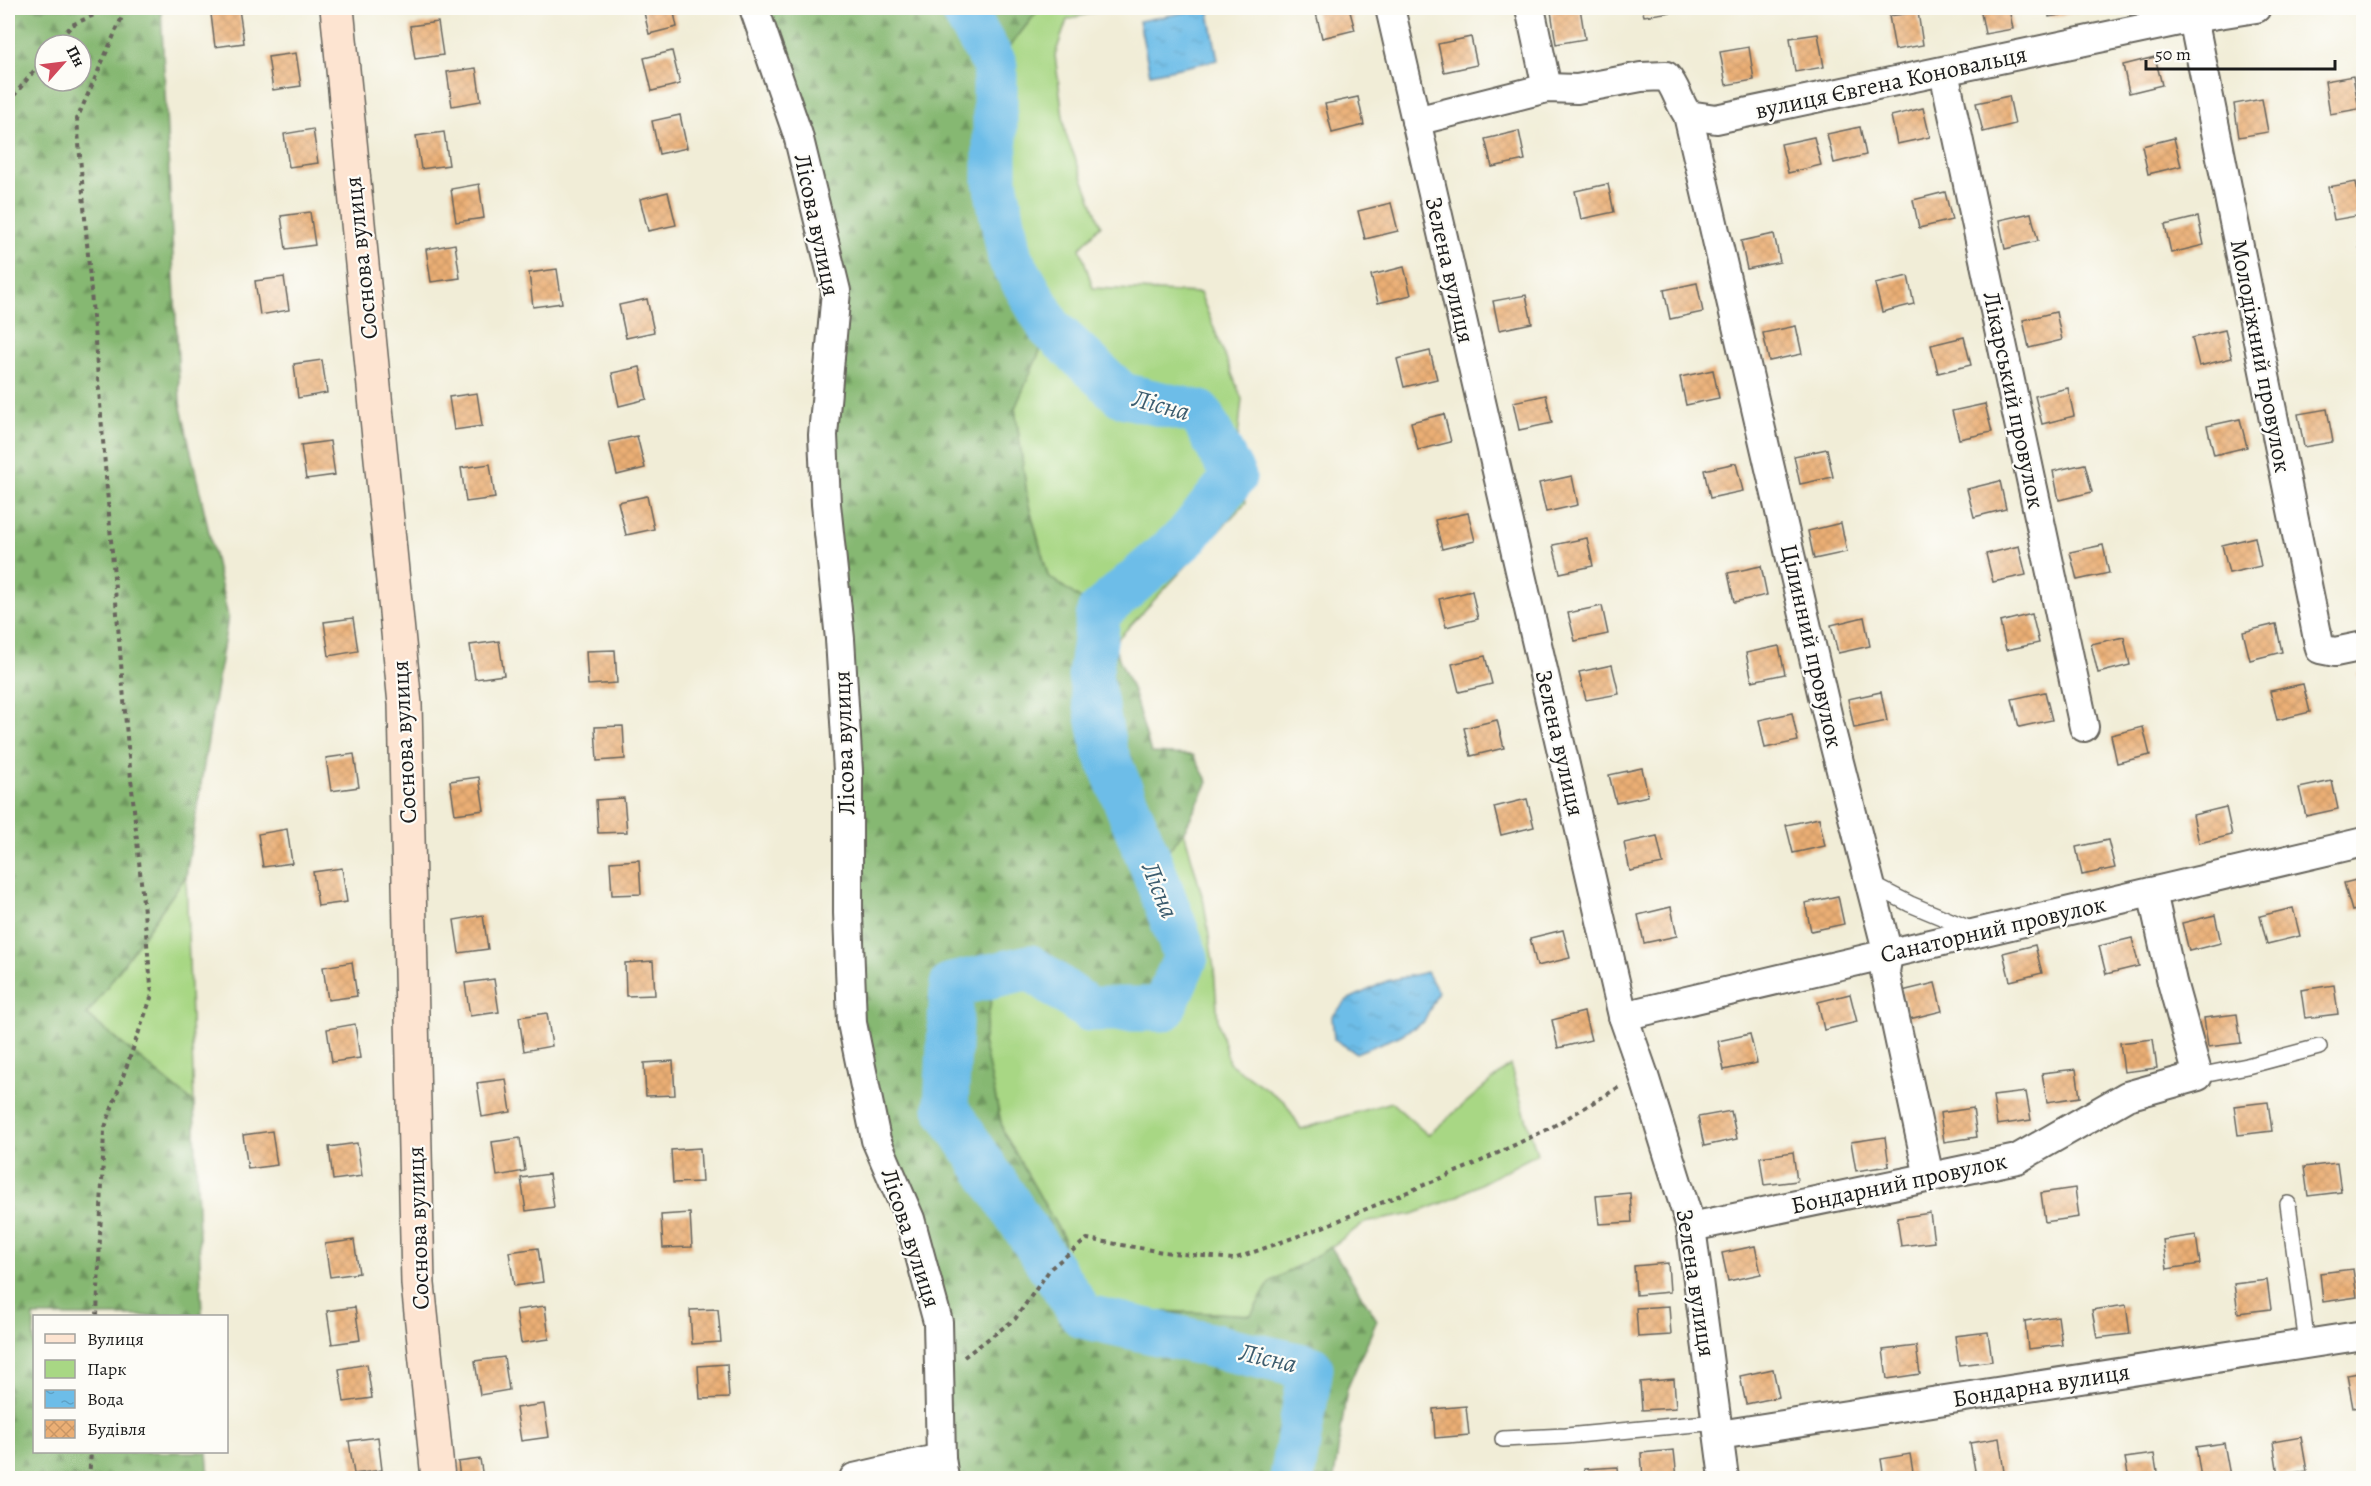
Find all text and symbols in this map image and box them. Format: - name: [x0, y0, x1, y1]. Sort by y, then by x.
- north arrow: [33, 33, 93, 93]
- scale bar: [2146, 33, 2335, 71]
- street label: вулиця Євгена Коновальця: [1752, 38, 2030, 126]
- text: Пн: [61, 42, 90, 71]
- text: 50 m: [2155, 42, 2191, 66]
- street label: Лісова вулиця: [786, 151, 848, 299]
- street label: Соснова вулиця: [337, 175, 385, 341]
- street label: Зелена вулиця: [1418, 194, 1482, 346]
- street label: Молодіжний провулок: [2223, 237, 2299, 475]
- street label: Лікарський провулок: [1975, 288, 2053, 512]
- water label: Лісна: [1127, 380, 1194, 429]
- street label: Цілинний провулок: [1773, 541, 1851, 751]
- street label: Соснова вулиця: [384, 659, 424, 825]
- street label: Зелена вулиця: [1528, 667, 1592, 819]
- street label: Лісова вулиця: [825, 670, 863, 816]
- water label: Лісна: [1132, 856, 1187, 924]
- street label: Санаторний провулок: [1877, 887, 2109, 971]
- street label: Бондарний провулок: [1788, 1144, 2010, 1222]
- street label: Соснова вулиця: [399, 1146, 437, 1310]
- street label: Лісова вулиця: [873, 1164, 949, 1312]
- street label: Зелена вулиця: [1669, 1207, 1723, 1359]
- legend: [33, 1315, 228, 1453]
- text: Вулиця: [87, 1327, 144, 1351]
- water label: Лісна: [1235, 1334, 1300, 1382]
- street label: Бондарна вулиця: [1950, 1355, 2132, 1415]
- text: Парк: [87, 1357, 127, 1381]
- text: Вода: [87, 1387, 125, 1411]
- text: Будівля: [87, 1417, 146, 1441]

